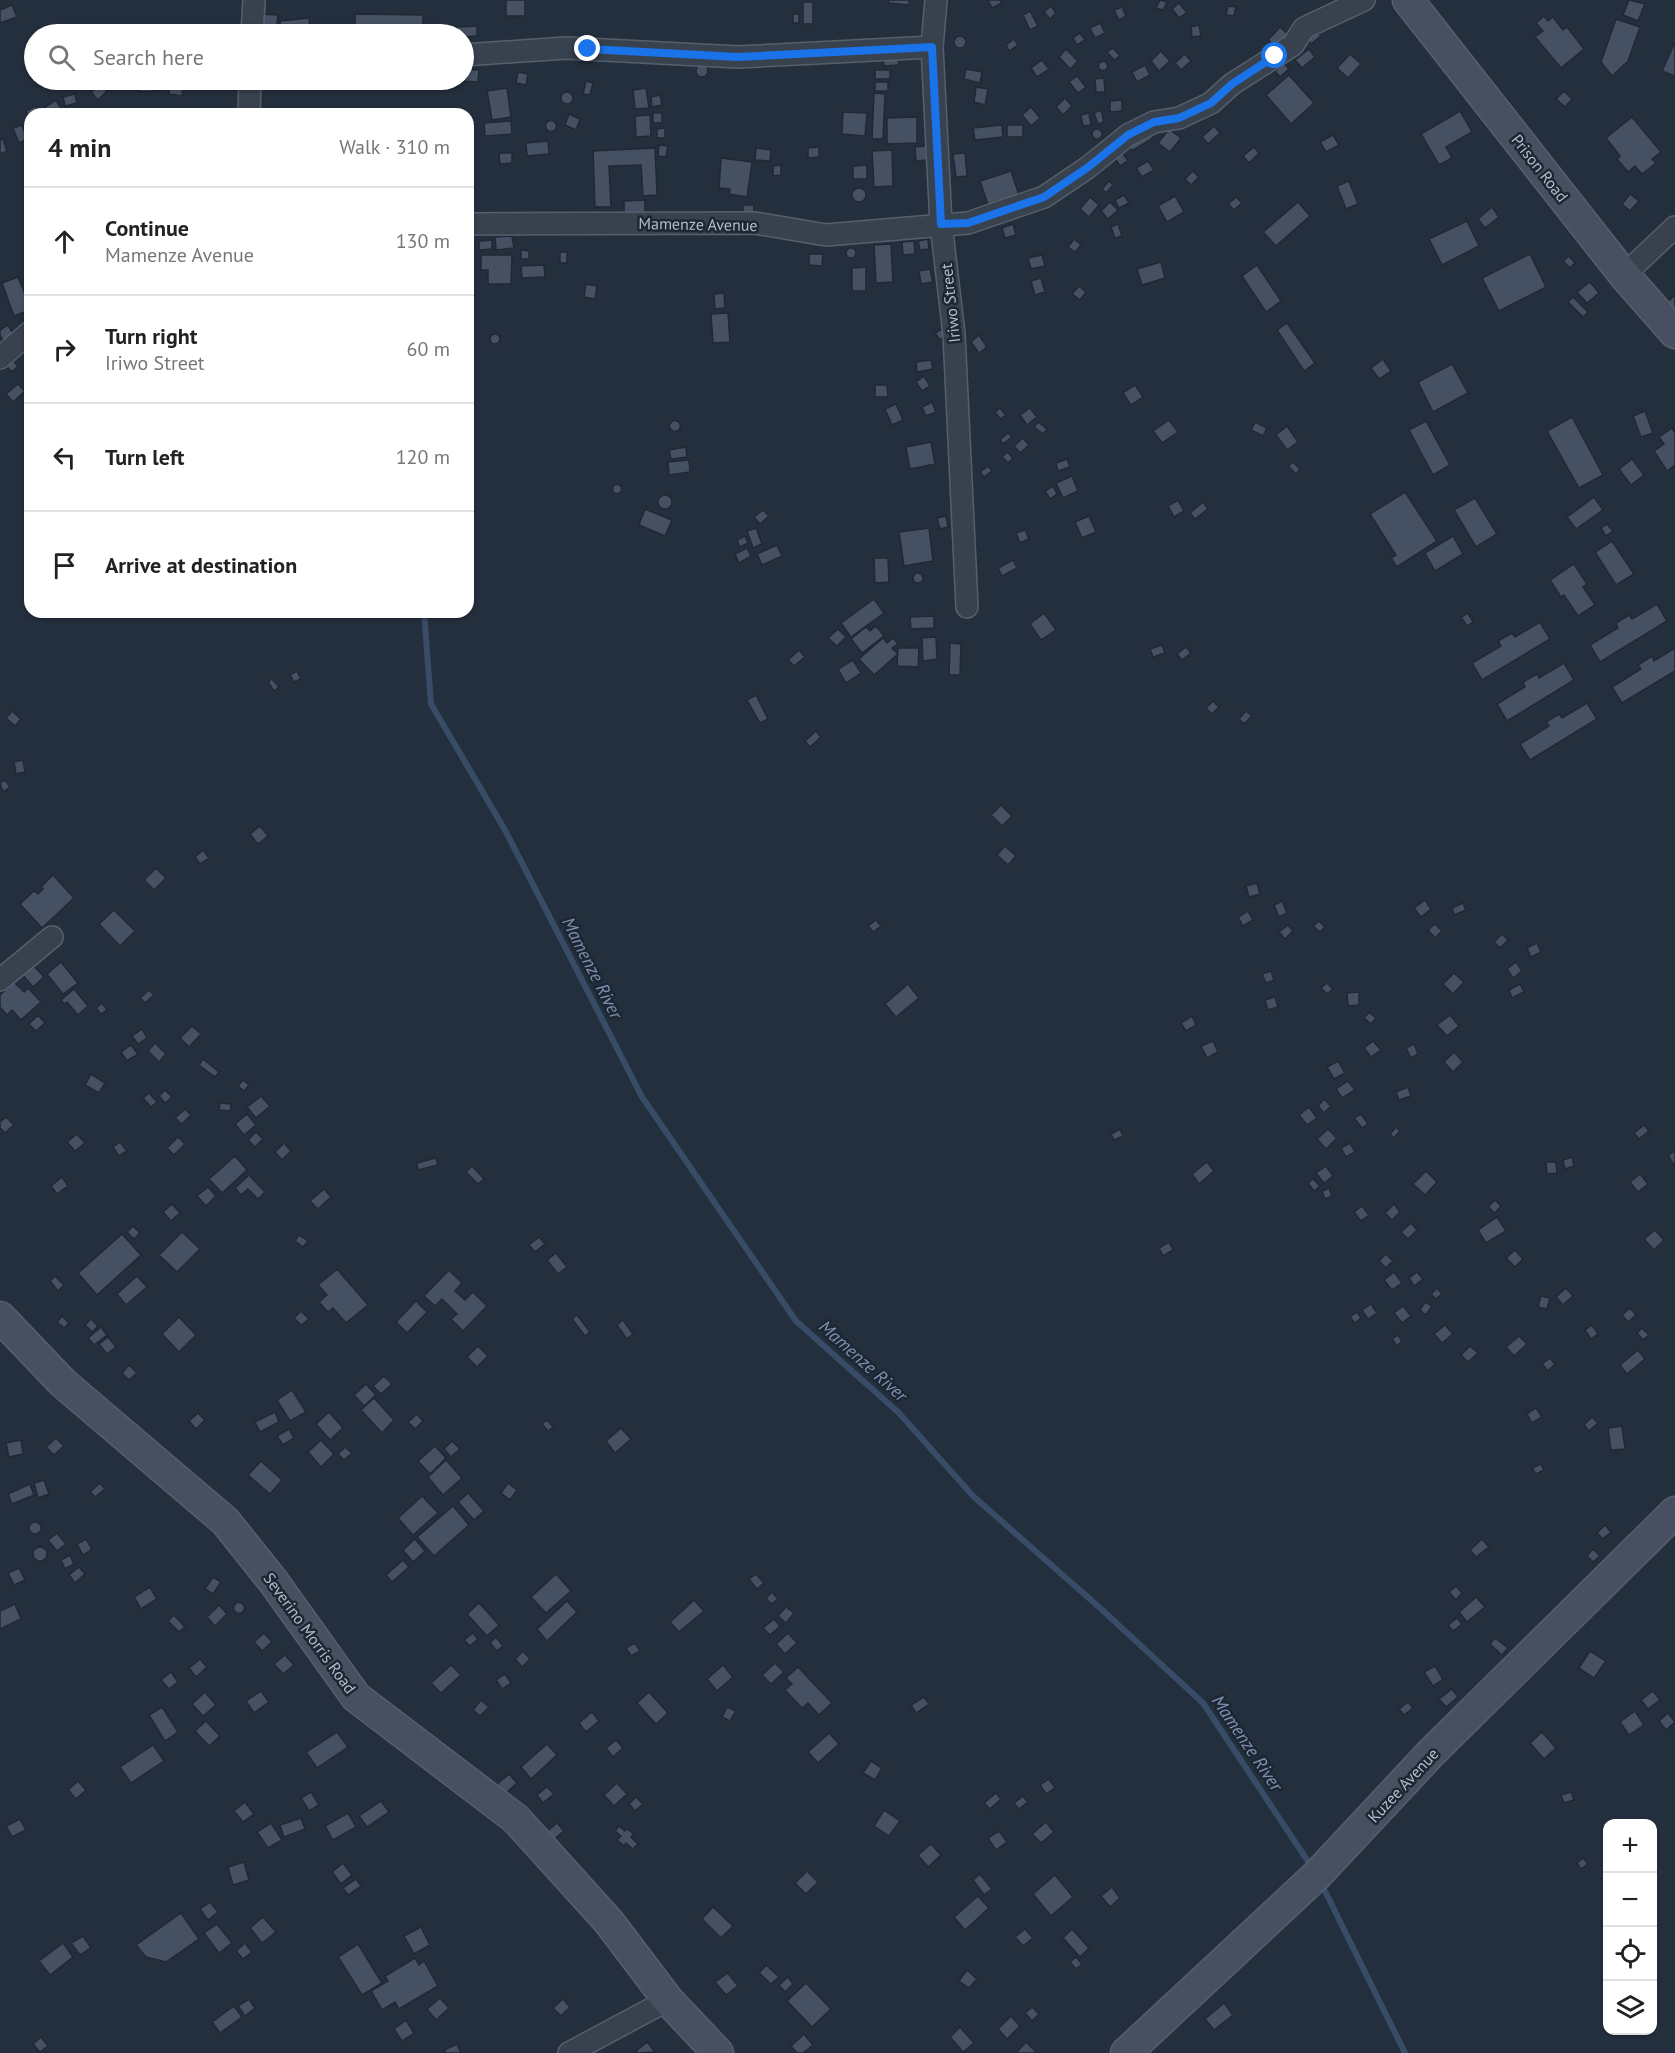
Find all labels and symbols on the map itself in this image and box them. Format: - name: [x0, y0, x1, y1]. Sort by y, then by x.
- route end: [574, 35, 600, 61]
- route start: [1261, 42, 1287, 68]
- street label: Prison Road: [1507, 130, 1573, 206]
- street label: Mamenze Avenue: [638, 213, 758, 235]
- street label: Iriwo Street: [936, 262, 964, 344]
- water label: Mamenze River: [557, 913, 628, 1023]
- water label: Mamenze River: [814, 1315, 913, 1407]
- street label: Severino Morris Road: [259, 1569, 361, 1697]
- water label: Mamenze River: [1207, 1690, 1289, 1796]
- street label: Kuzee Avenue: [1363, 1744, 1443, 1826]

